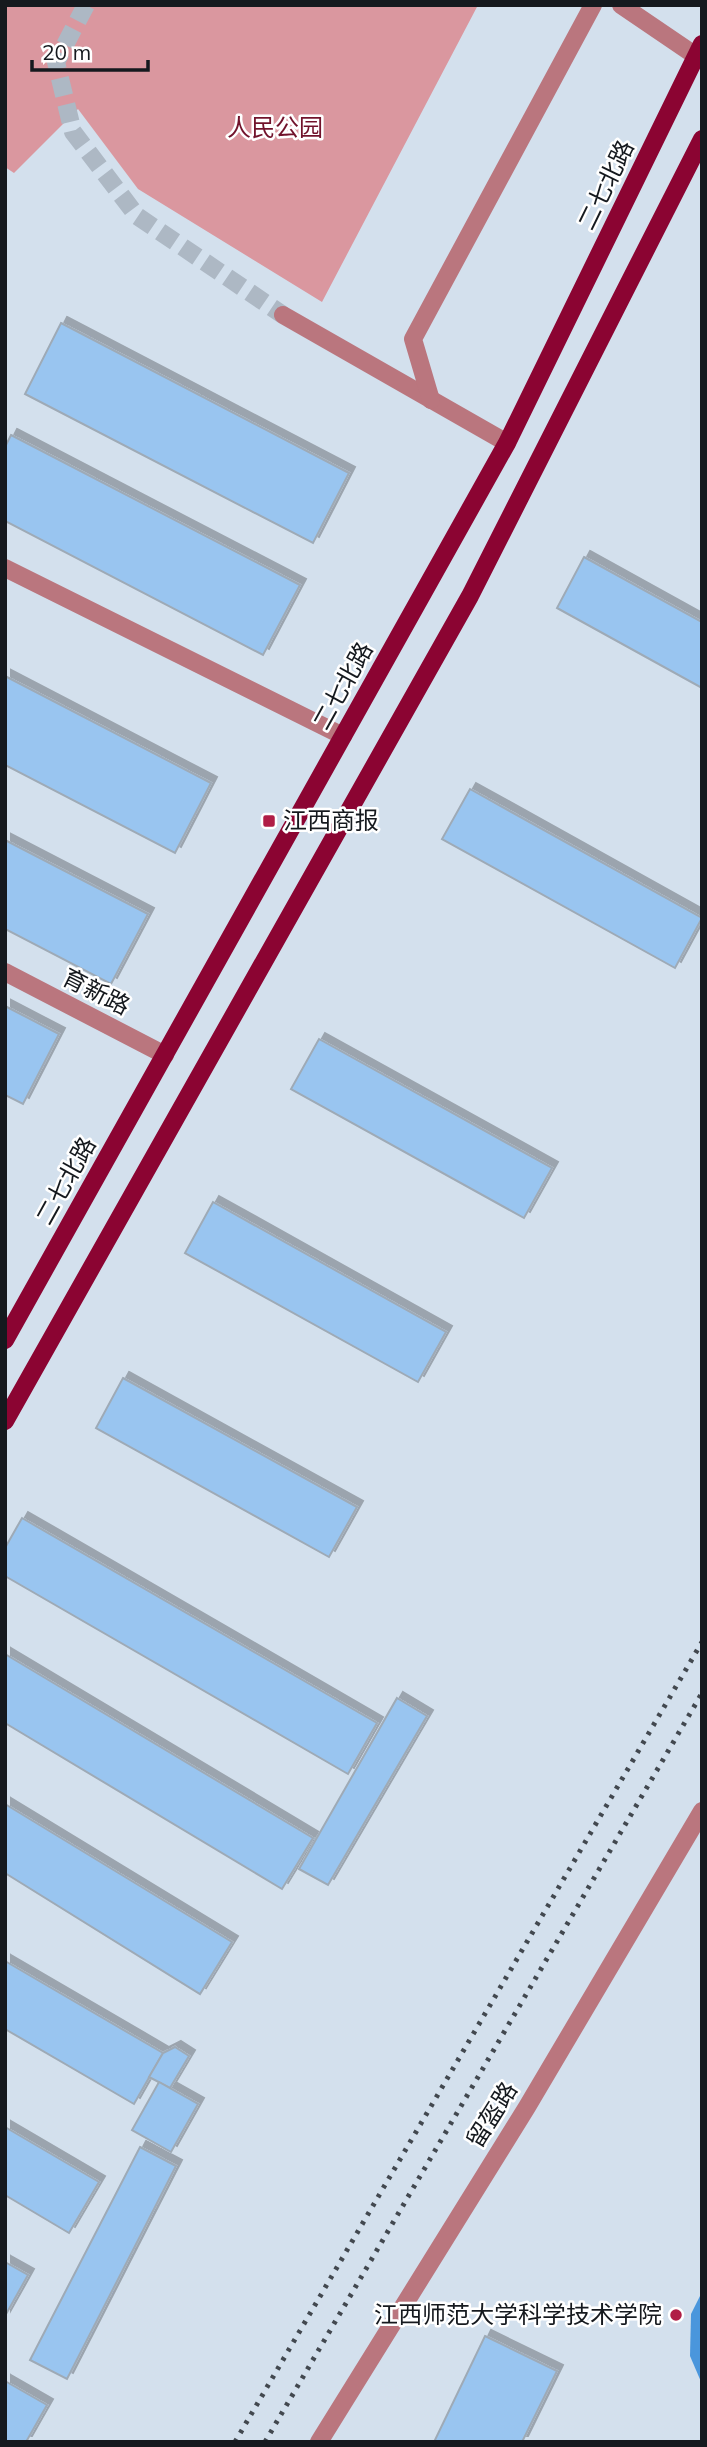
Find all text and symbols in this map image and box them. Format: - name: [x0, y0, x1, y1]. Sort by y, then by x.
- scale bar: [32, 28, 147, 72]
- text: 20 m: [42, 39, 91, 65]
- park label: 人民公园: [227, 112, 323, 142]
- street label: 二七北路: [571, 135, 640, 234]
- street label: 二七北路: [306, 636, 379, 735]
- place label: 江西商报: [283, 805, 379, 835]
- marker: 江西商报: [261, 813, 277, 829]
- street label: 育新路: [58, 961, 135, 1021]
- street label: 二七北路: [29, 1131, 102, 1230]
- street label: 留盔路: [459, 2076, 523, 2153]
- place label: 江西师范大学科学技术学院: [374, 2299, 662, 2329]
- marker: 江西师范大学科学技术学院: [668, 2307, 684, 2323]

